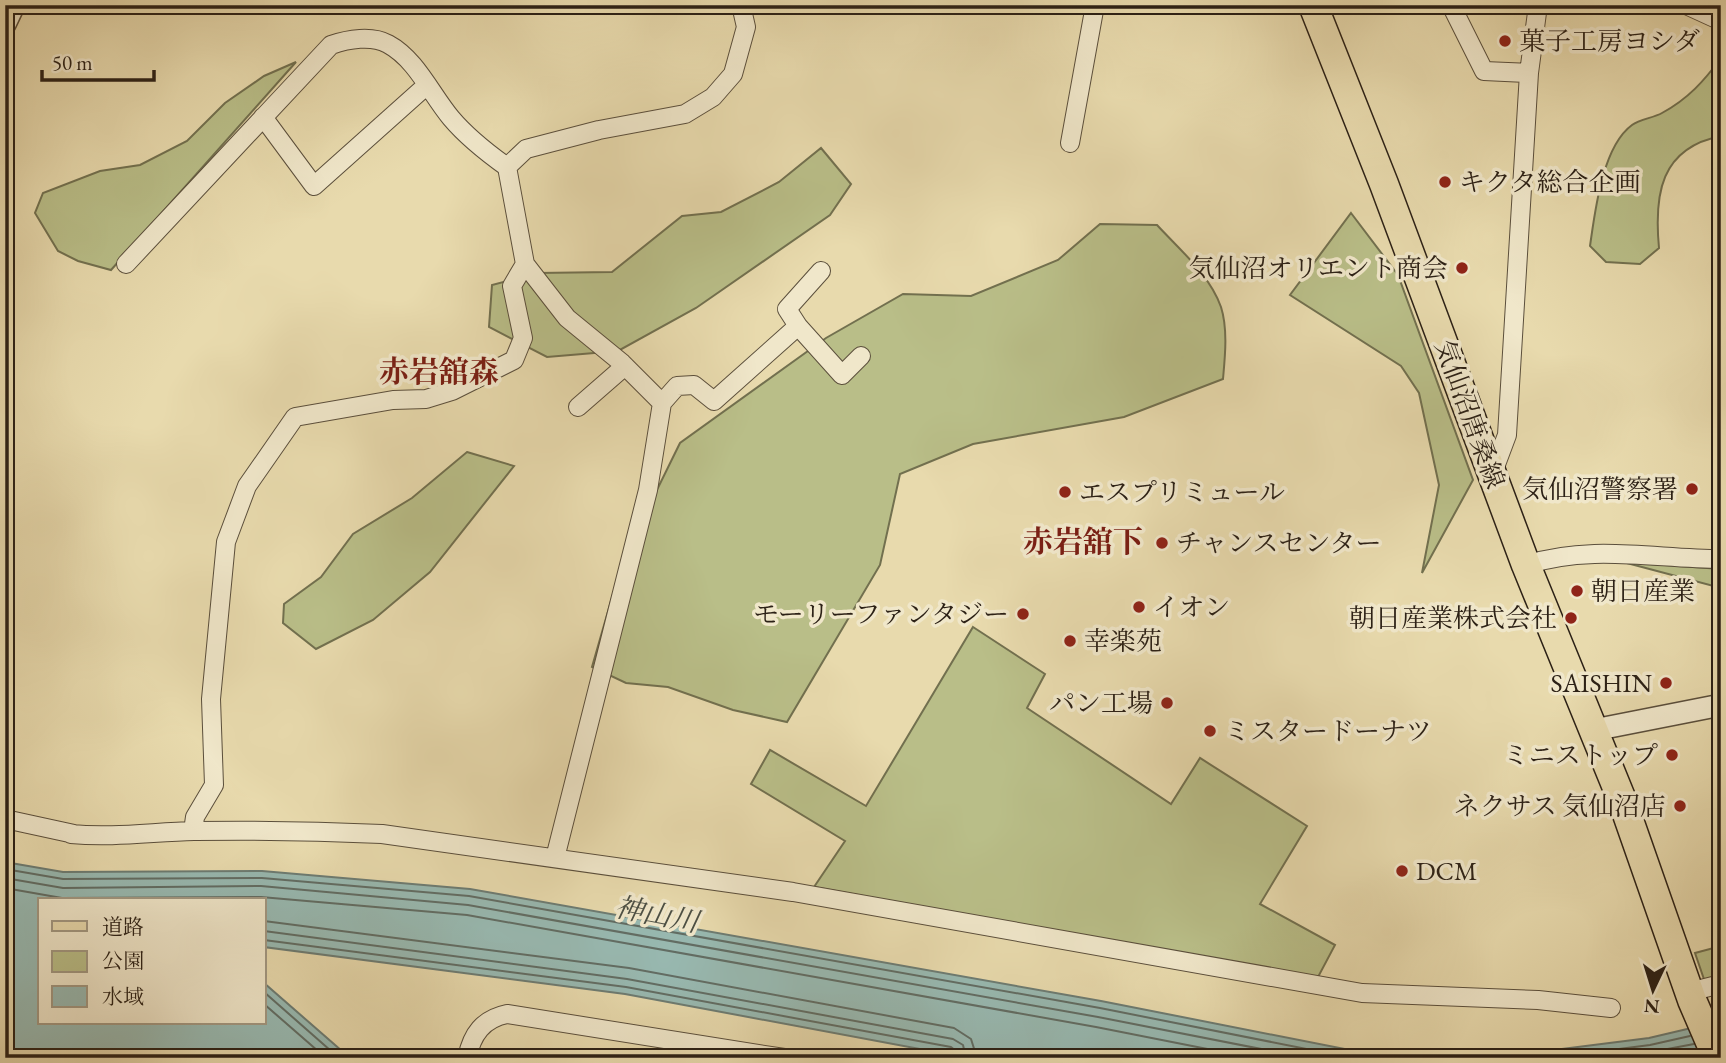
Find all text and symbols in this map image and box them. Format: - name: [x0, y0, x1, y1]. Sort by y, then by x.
- place label: 菓子工房ヨシダ: [1519, 24, 1700, 58]
- marker: 菓子工房ヨシダ: [1497, 33, 1513, 49]
- scale bar: [42, 38, 154, 82]
- text: 50 m: [52, 49, 93, 76]
- place label: キクタ総合企画: [1459, 165, 1640, 199]
- marker: キクタ総合企画: [1437, 174, 1453, 190]
- place label: 気仙沼オリエント商会: [1189, 251, 1448, 285]
- marker: 気仙沼オリエント商会: [1454, 260, 1470, 276]
- street label: 気仙沼唐桑線: [1427, 335, 1513, 493]
- district label: 赤岩舘森: [379, 352, 499, 391]
- place label: 気仙沼警察署: [1522, 472, 1678, 506]
- place label: エスプリミュール: [1079, 475, 1285, 509]
- marker: 気仙沼警察署: [1684, 481, 1700, 497]
- marker: エスプリミュール: [1057, 484, 1073, 500]
- district label: 赤岩舘下: [1023, 522, 1143, 561]
- place label: チャンスセンター: [1176, 526, 1381, 560]
- marker: チャンスセンター: [1154, 535, 1170, 551]
- place label: 朝日産業: [1591, 574, 1695, 608]
- marker: 朝日産業: [1569, 583, 1585, 599]
- place label: イオン: [1153, 590, 1230, 624]
- place label: モーリーファンタジー: [753, 597, 1009, 631]
- marker: イオン: [1131, 599, 1147, 615]
- place label: 朝日産業株式会社: [1349, 601, 1557, 635]
- marker: モーリーファンタジー: [1015, 606, 1031, 622]
- marker: 朝日産業株式会社: [1563, 610, 1579, 626]
- place label: 幸楽苑: [1084, 624, 1162, 658]
- marker: 幸楽苑: [1062, 633, 1078, 649]
- place label: SAISHIN: [1550, 666, 1652, 700]
- marker: SAISHIN: [1658, 675, 1674, 691]
- place label: パン工場: [1049, 686, 1153, 720]
- marker: パン工場: [1159, 695, 1175, 711]
- place label: ミスタードーナツ: [1224, 714, 1432, 748]
- marker: ミスタードーナツ: [1202, 723, 1218, 739]
- place label: ミニストップ: [1503, 738, 1658, 772]
- marker: ミニストップ: [1664, 747, 1680, 763]
- place label: ネクサス 気仙沼店: [1454, 789, 1666, 823]
- marker: ネクサス 気仙沼店: [1672, 798, 1688, 814]
- place label: DCM: [1416, 854, 1478, 888]
- marker: DCM: [1394, 863, 1410, 879]
- water label: 神山川: [612, 888, 705, 940]
- legend: [38, 898, 266, 1024]
- text: 道路: [102, 913, 144, 940]
- text: 公園: [102, 947, 144, 974]
- north arrow: [1618, 954, 1688, 1024]
- text: 水域: [102, 983, 144, 1010]
- text: N: [1643, 993, 1660, 1019]

